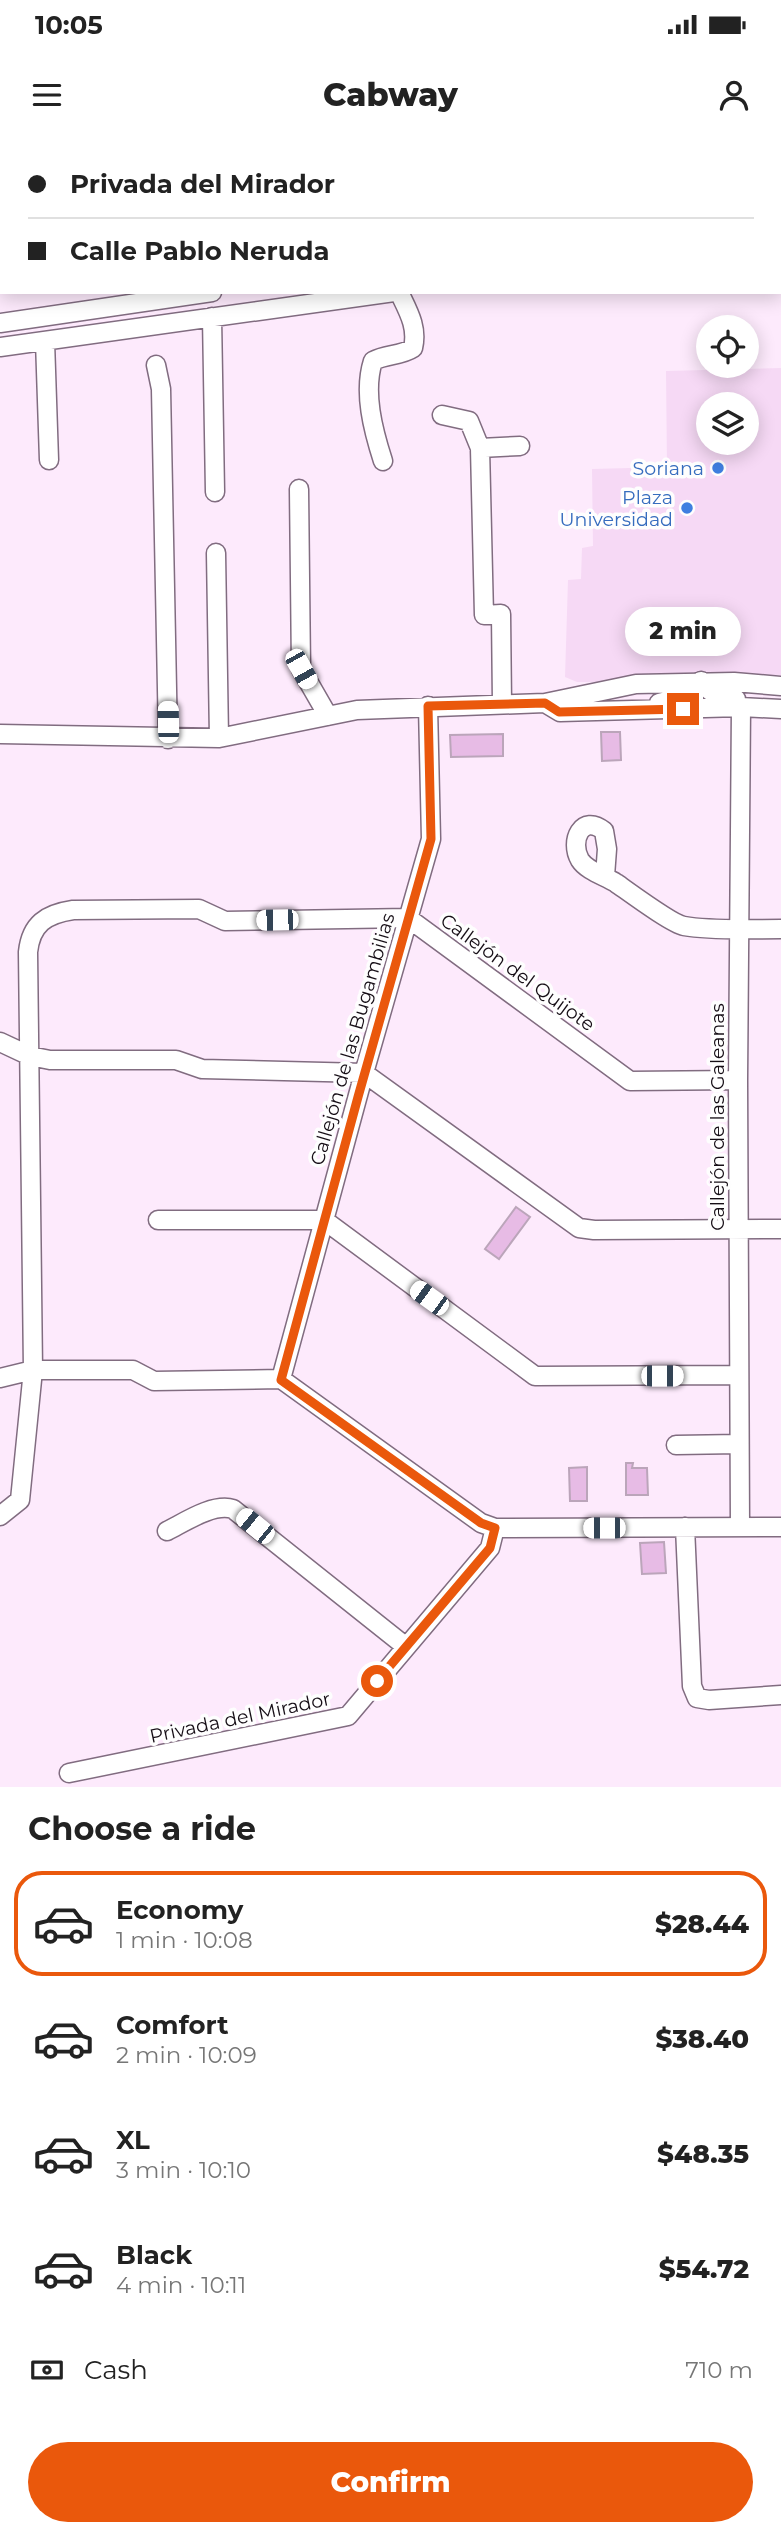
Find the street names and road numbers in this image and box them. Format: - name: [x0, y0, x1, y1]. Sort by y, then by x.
- street label: Callejón del Quijote: [436, 909, 599, 1036]
- street label: Callejón de las Bugambilias: [305, 910, 400, 1168]
- street label: Callejón de las Galeanas: [706, 1003, 729, 1231]
- street label: Privada del Mirador: [148, 1687, 333, 1748]

